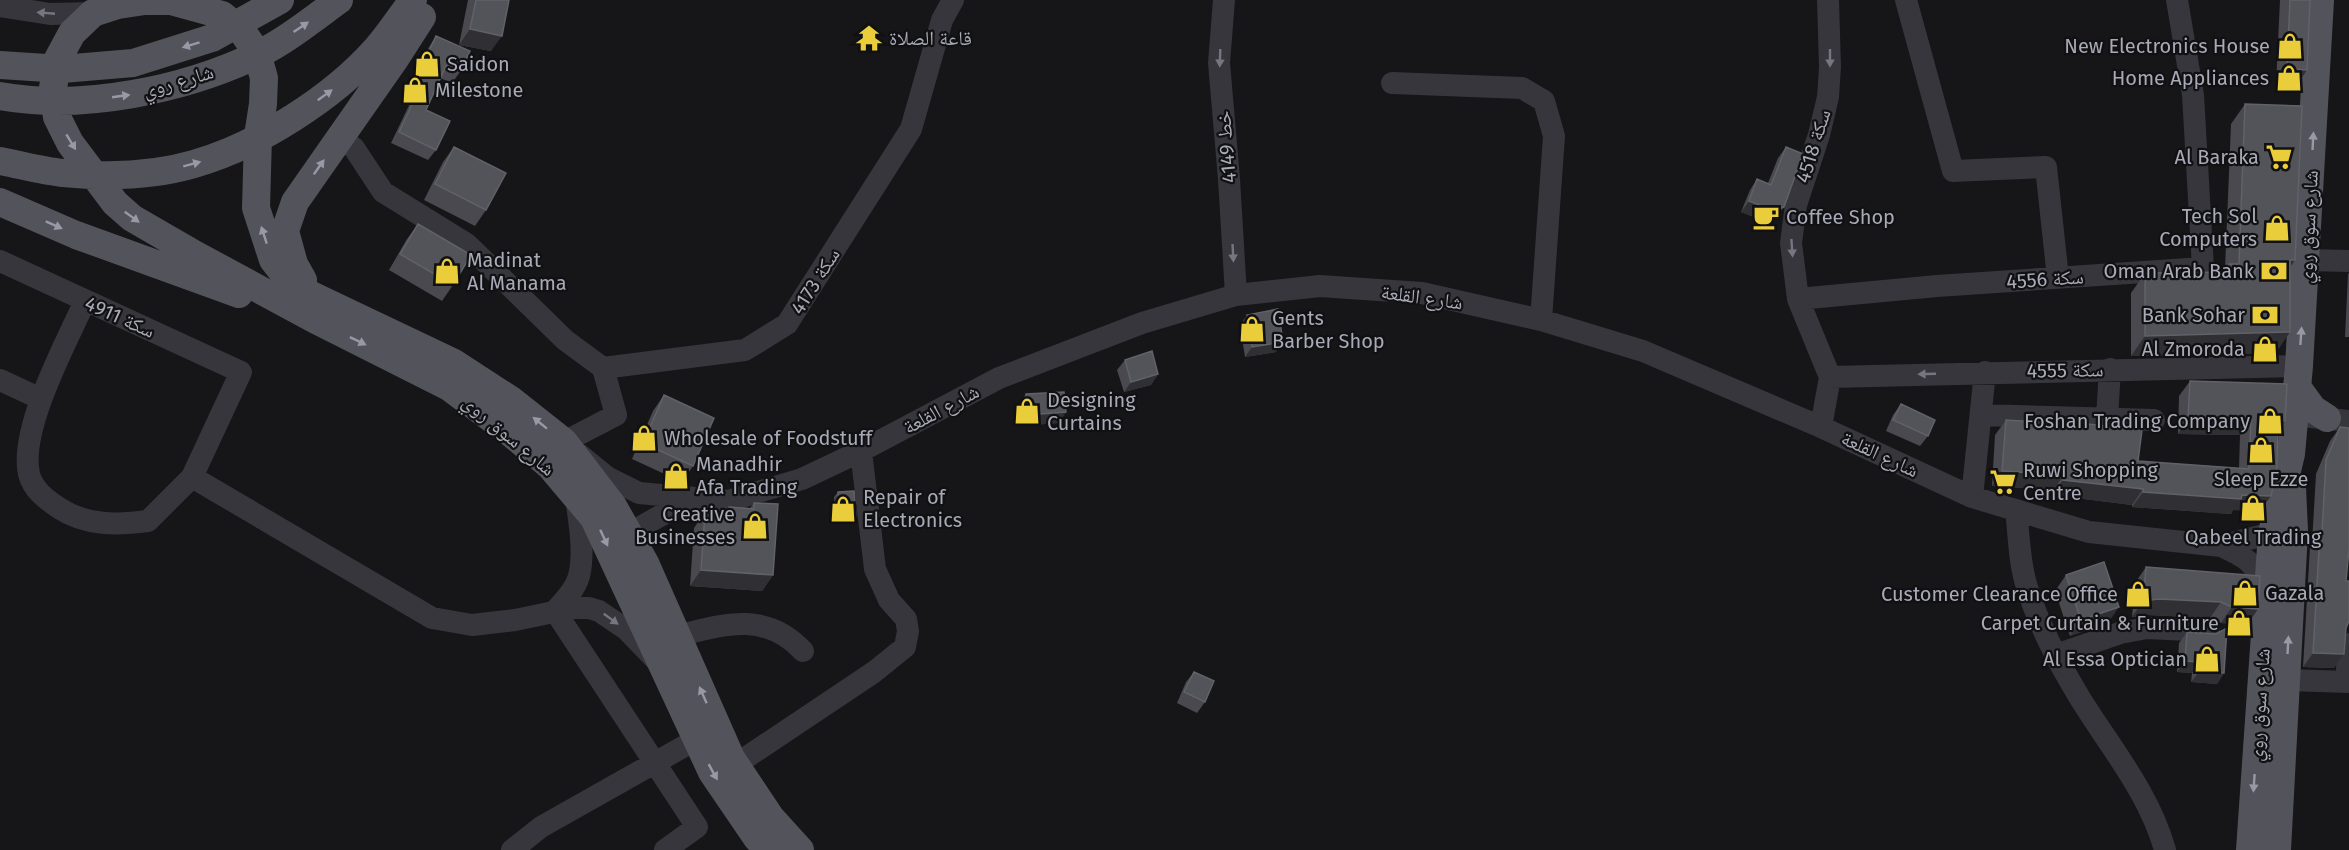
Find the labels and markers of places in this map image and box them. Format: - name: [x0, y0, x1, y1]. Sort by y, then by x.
- temple icon: قاعة الصلاة: [854, 23, 884, 53]
- place label: قاعة الصلاة: [889, 26, 972, 50]
- shop icon: New Electronics House: [2275, 31, 2305, 61]
- place label: New Electronics House: [2064, 34, 2270, 58]
- shop icon: Saidon: [412, 49, 442, 79]
- place label: Saidon: [447, 52, 510, 76]
- shop icon: Home Appliances: [2274, 63, 2304, 93]
- place label: Home Appliances: [2112, 66, 2269, 90]
- shop icon: Milestone: [400, 75, 430, 105]
- place label: Milestone: [435, 78, 523, 102]
- supermarket icon: Al Baraka: [2264, 142, 2294, 172]
- place label: Al Baraka: [2175, 145, 2259, 169]
- cafe icon: Coffee Shop: [1751, 202, 1781, 232]
- place label: Tech Sol Computers: [2159, 204, 2257, 251]
- place label: Coffee Shop: [1786, 205, 1895, 229]
- shop icon: Tech Sol Computers: [2262, 213, 2292, 243]
- place label: Madinat Al Manama: [467, 248, 567, 295]
- shop icon: Madinat Al Manama: [432, 256, 462, 286]
- bank icon: Oman Arab Bank: [2259, 256, 2289, 286]
- place label: Oman Arab Bank: [2104, 259, 2255, 283]
- bank icon: Bank Sohar: [2250, 300, 2280, 330]
- place label: Bank Sohar: [2142, 303, 2245, 327]
- place label: Gents Barber Shop: [1272, 306, 1385, 353]
- shop icon: Gents Barber Shop: [1237, 314, 1267, 344]
- shop icon: Al Zmoroda: [2250, 334, 2280, 364]
- place label: Al Zmoroda: [2142, 337, 2245, 361]
- place label: Designing Curtains: [1047, 388, 1136, 435]
- shop icon: Designing Curtains: [1012, 396, 1042, 426]
- shop icon: Foshan Trading Company: [2255, 406, 2285, 436]
- place label: Foshan Trading Company: [2024, 409, 2250, 433]
- shop icon: Wholesale of Foodstuff: [629, 423, 659, 453]
- place label: Wholesale of Foodstuff: [664, 426, 873, 450]
- shop icon: Sleep Ezze: [2246, 435, 2276, 465]
- place label: Manadhir Afa Trading: [696, 452, 798, 499]
- place label: Ruwi Shopping Centre: [2023, 458, 2158, 505]
- shop icon: Manadhir Afa Trading: [661, 461, 691, 491]
- supermarket icon: Ruwi Shopping Centre: [1988, 467, 2018, 497]
- place label: Sleep Ezze: [2214, 467, 2308, 491]
- place label: Repair of Electronics: [863, 485, 962, 532]
- shop icon: Qabeel Trading: [2238, 493, 2268, 523]
- shop icon: Repair of Electronics: [828, 494, 858, 524]
- place label: Creative Businesses: [635, 502, 735, 549]
- shop icon: Creative Businesses: [740, 511, 770, 541]
- place label: Qabeel Trading: [2185, 525, 2322, 549]
- shop icon: Gazala: [2230, 578, 2260, 608]
- shop icon: Customer Clearance Office: [2123, 579, 2153, 609]
- place label: Gazala: [2265, 581, 2324, 605]
- place label: Customer Clearance Office: [1881, 582, 2118, 606]
- shop icon: Carpet Curtain & Furniture: [2224, 608, 2254, 638]
- place label: Carpet Curtain & Furniture: [1981, 611, 2219, 635]
- shop icon: Al Essa Optician: [2192, 644, 2222, 674]
- place label: Al Essa Optician: [2043, 647, 2187, 671]

